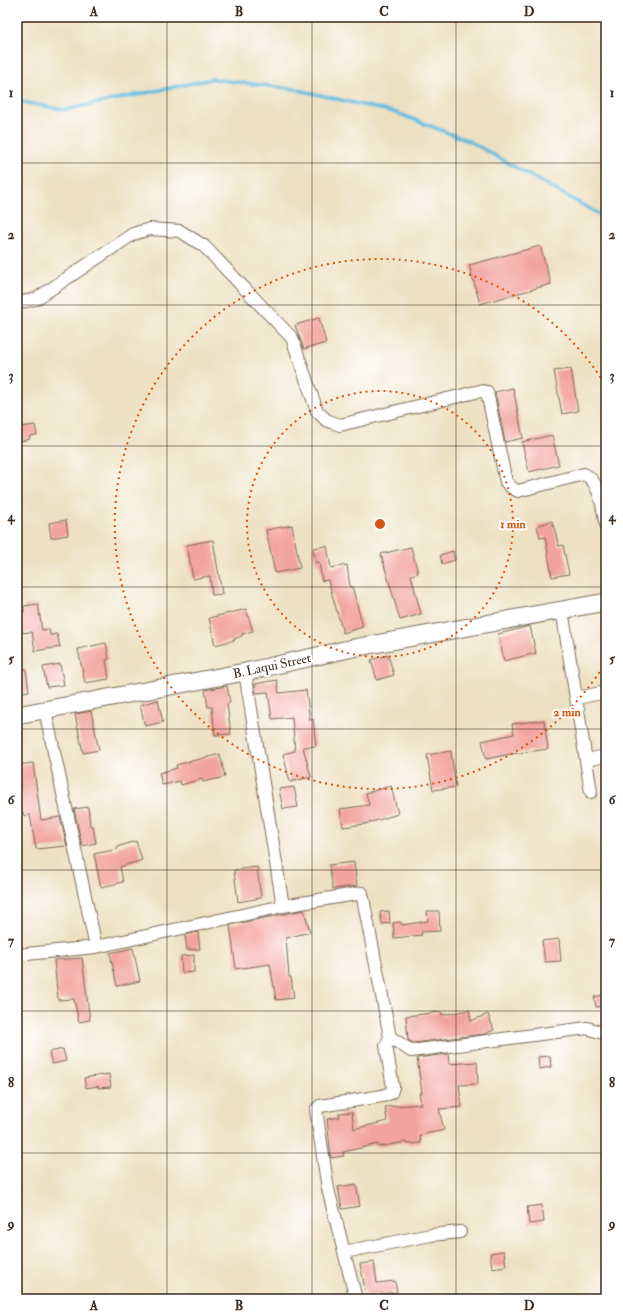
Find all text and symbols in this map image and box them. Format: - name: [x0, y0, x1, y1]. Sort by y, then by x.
- text: A: [89, 4, 99, 20]
- text: B: [235, 4, 243, 20]
- text: C: [379, 4, 389, 20]
- text: D: [524, 4, 535, 20]
- text: 1: [9, 85, 14, 101]
- text: 1: [610, 85, 615, 101]
- text: 2: [8, 227, 15, 243]
- text: 2: [609, 227, 616, 243]
- text: 3: [9, 368, 14, 384]
- text: 3: [610, 368, 615, 384]
- text: 4: [6, 509, 15, 525]
- text: 4: [607, 509, 616, 525]
- centre of rings: [373, 517, 387, 531]
- text: 1 min: [500, 517, 527, 532]
- street label: B. Laqui Street: [231, 650, 313, 682]
- text: 5: [8, 651, 14, 667]
- text: 5: [609, 651, 615, 667]
- text: 2 min: [553, 705, 581, 720]
- text: 6: [8, 792, 16, 808]
- text: 6: [609, 792, 617, 808]
- text: 7: [8, 933, 15, 949]
- text: 7: [609, 933, 616, 949]
- text: 8: [8, 1075, 14, 1091]
- text: 8: [609, 1075, 615, 1091]
- text: 9: [6, 1216, 15, 1232]
- text: 9: [607, 1216, 616, 1232]
- text: A: [89, 1298, 99, 1314]
- text: B: [235, 1298, 243, 1314]
- text: C: [379, 1298, 389, 1314]
- text: D: [524, 1298, 535, 1314]

